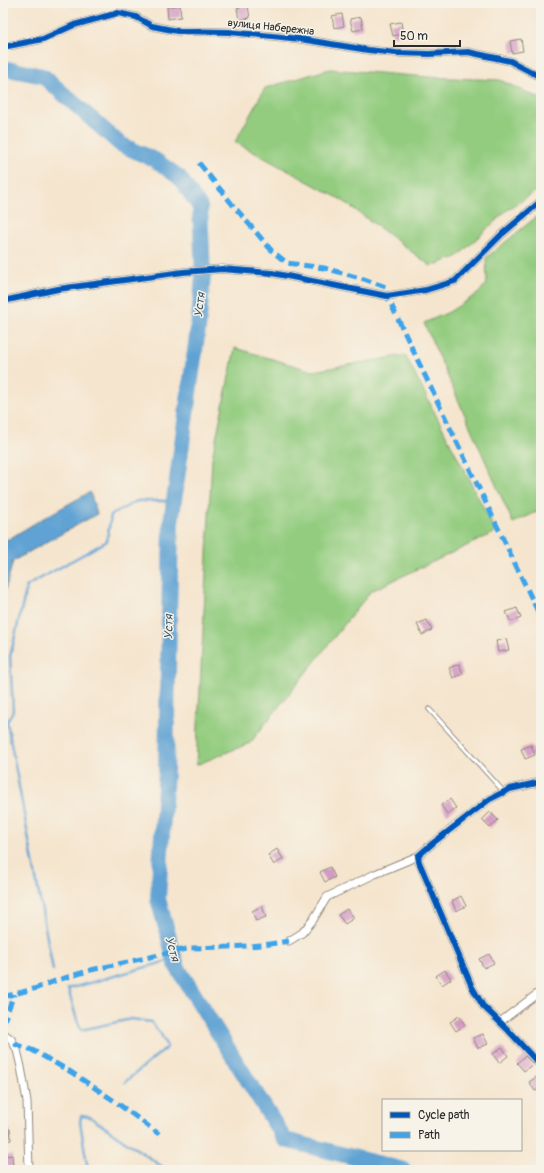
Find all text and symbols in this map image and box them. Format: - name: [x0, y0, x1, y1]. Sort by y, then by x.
- street label: вулиця Набережна: [227, 16, 315, 38]
- scale bar: [394, 22, 460, 48]
- text: 50 m: [400, 29, 428, 44]
- water label: Устя: [191, 290, 209, 318]
- water label: Устя: [161, 613, 177, 639]
- water label: Устя: [161, 935, 183, 964]
- legend: [382, 1099, 522, 1151]
- text: Cycle path: [418, 1108, 470, 1123]
- text: Path: [418, 1128, 440, 1143]

